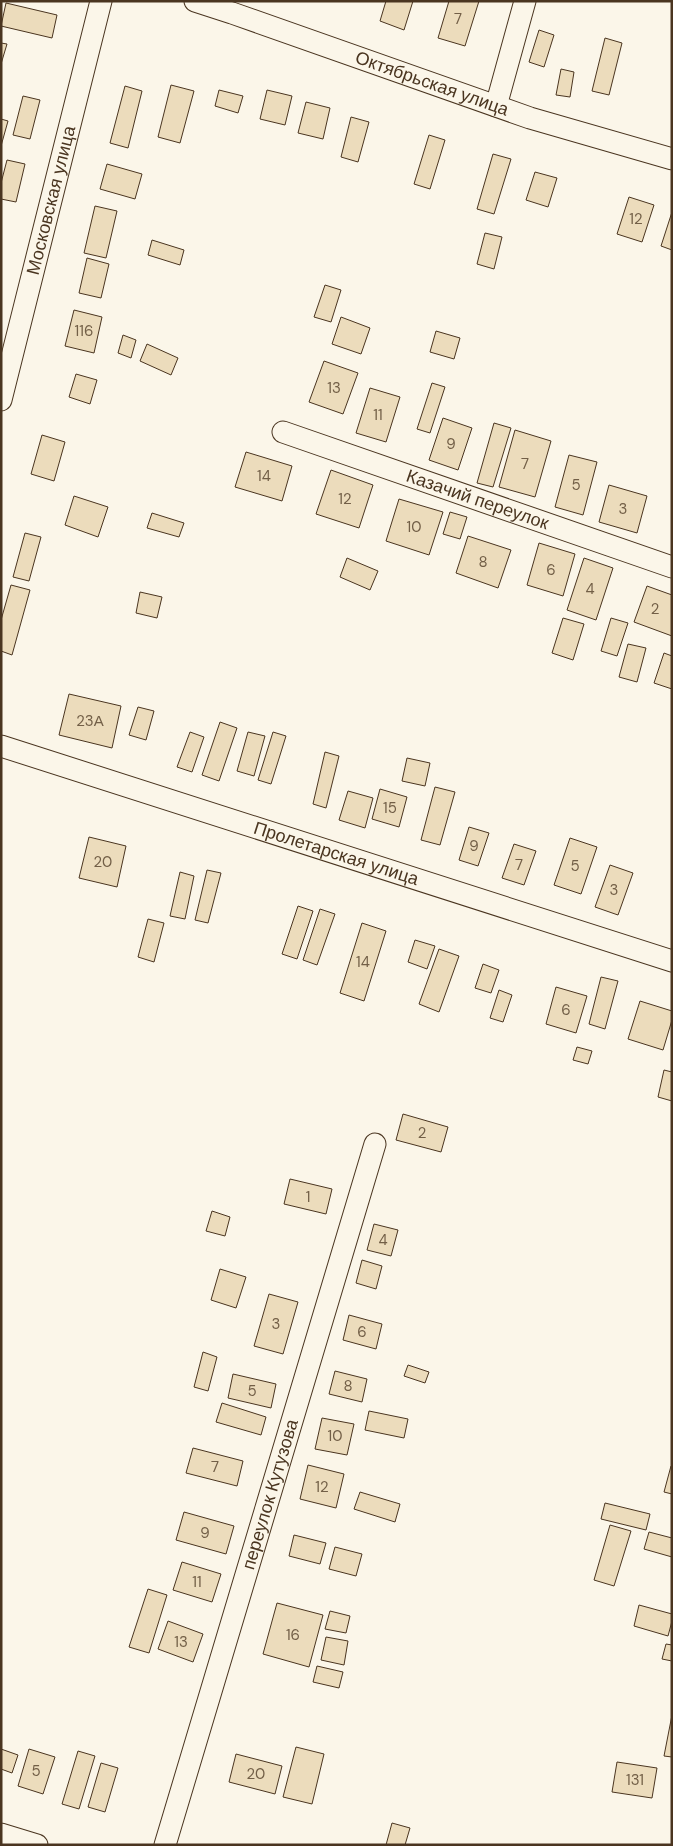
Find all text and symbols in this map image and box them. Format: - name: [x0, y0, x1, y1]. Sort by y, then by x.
- house number: 7: [454, 9, 462, 29]
- street label: Октябрьская улица: [352, 45, 513, 122]
- street label: Московская улица: [21, 122, 82, 277]
- house number: 12: [629, 209, 643, 229]
- house number: 116: [75, 321, 93, 341]
- house number: 13: [327, 378, 341, 398]
- house number: 11: [373, 405, 383, 425]
- house number: 9: [446, 434, 456, 454]
- house number: 7: [521, 454, 529, 474]
- street label: Казачий переулок: [403, 464, 552, 535]
- house number: 14: [257, 466, 271, 486]
- house number: 5: [571, 475, 581, 495]
- house number: 12: [338, 489, 352, 509]
- house number: 3: [619, 499, 627, 519]
- house number: 10: [407, 517, 421, 537]
- house number: 8: [478, 552, 488, 572]
- house number: 6: [546, 560, 556, 580]
- house number: 4: [585, 579, 595, 599]
- house number: 2: [651, 599, 659, 619]
- house number: 23А: [76, 711, 104, 731]
- house number: 15: [383, 798, 397, 818]
- street label: Пролетарская улица: [251, 816, 423, 891]
- house number: 9: [469, 836, 479, 856]
- house number: 20: [94, 852, 112, 872]
- house number: 7: [515, 855, 523, 875]
- house number: 5: [570, 856, 580, 876]
- house number: 3: [610, 880, 618, 900]
- house number: 14: [356, 952, 370, 972]
- house number: 6: [561, 1000, 571, 1020]
- house number: 2: [418, 1123, 426, 1143]
- house number: 1: [306, 1187, 310, 1207]
- house number: 4: [378, 1230, 388, 1250]
- house number: 3: [272, 1314, 280, 1334]
- house number: 6: [357, 1322, 367, 1342]
- house number: 8: [343, 1376, 353, 1396]
- house number: 5: [247, 1381, 257, 1401]
- street label: переулок Кутузова: [236, 1415, 304, 1573]
- house number: 10: [328, 1426, 342, 1446]
- house number: 7: [211, 1457, 219, 1477]
- house number: 12: [315, 1477, 329, 1497]
- house number: 9: [200, 1523, 210, 1543]
- house number: 11: [192, 1572, 202, 1592]
- house number: 16: [286, 1625, 300, 1645]
- house number: 13: [174, 1632, 188, 1652]
- house number: 5: [31, 1761, 41, 1781]
- house number: 20: [247, 1764, 265, 1784]
- house number: 131: [626, 1770, 644, 1790]

